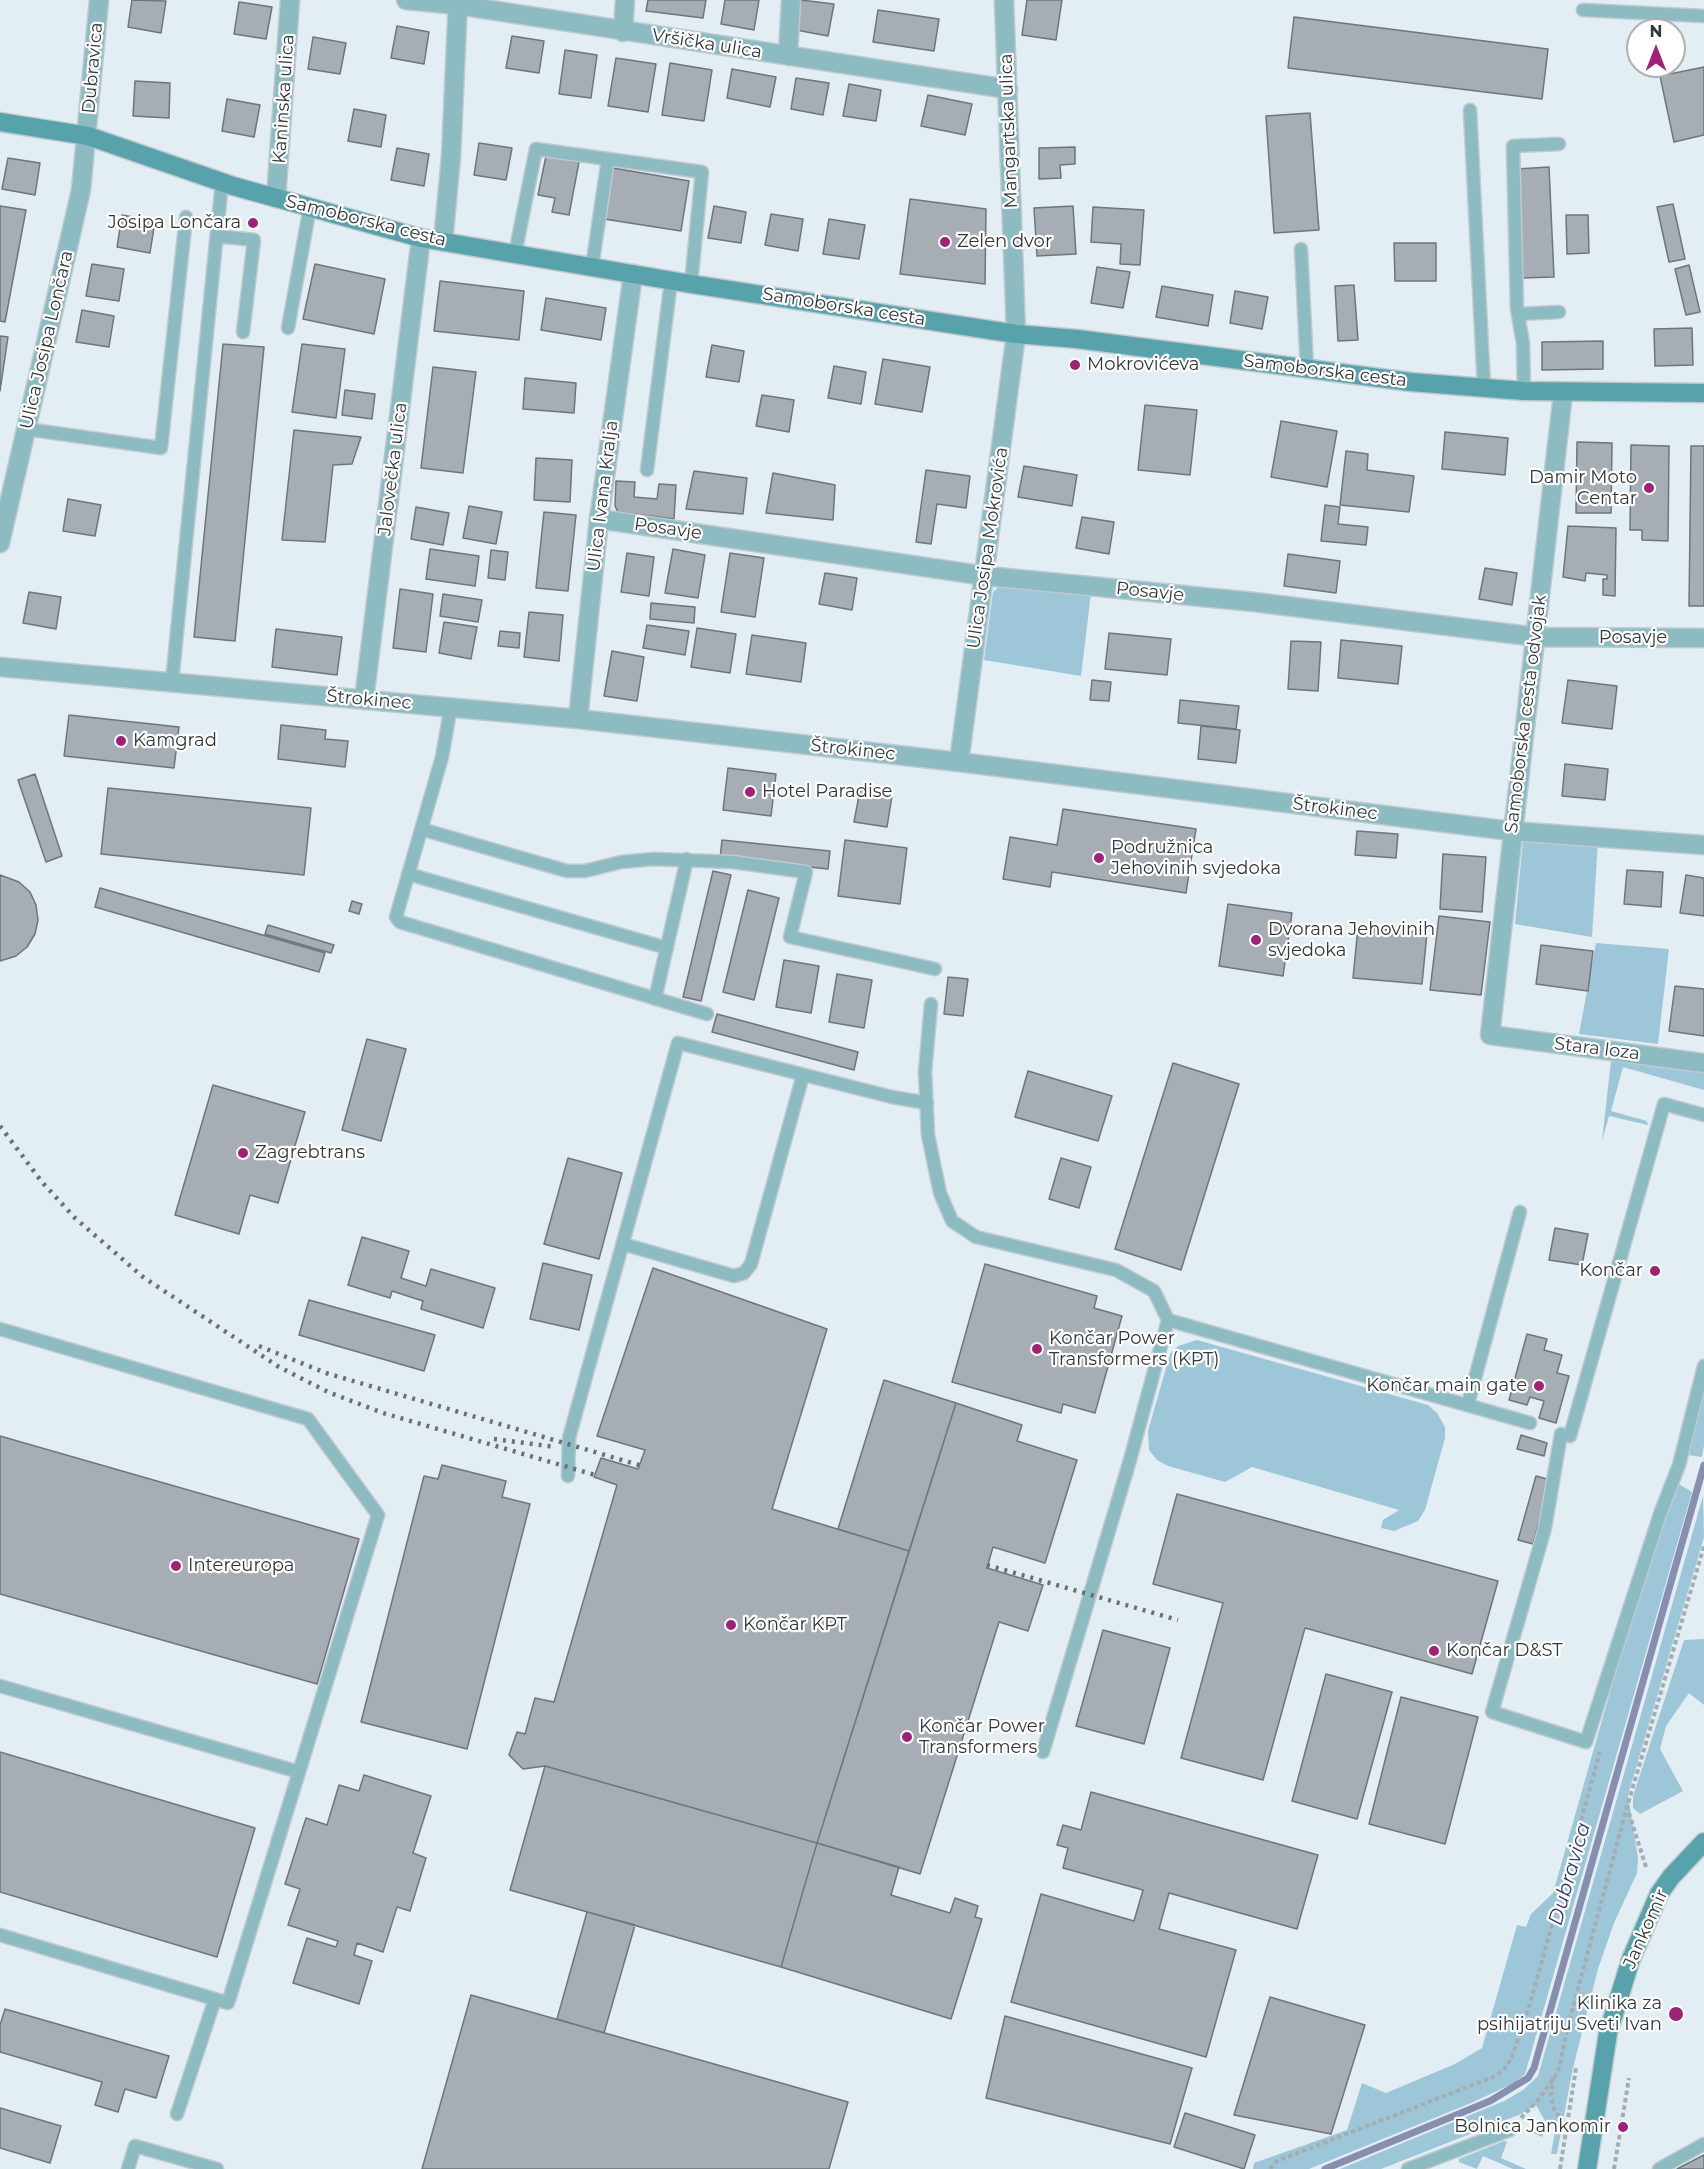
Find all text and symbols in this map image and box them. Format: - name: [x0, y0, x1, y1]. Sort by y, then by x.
- north arrow: [1626, 18, 1686, 78]
- street label: Dubravica: [78, 22, 108, 114]
- text: N: [1650, 22, 1662, 41]
- street label: Vršička ulica: [650, 25, 764, 63]
- street label: Kaninska ulica: [269, 34, 299, 164]
- street label: Mangartska ulica: [996, 53, 1022, 209]
- street label: Samoborska cesta: [284, 191, 448, 251]
- place label: Josipa Lončara: [108, 212, 241, 234]
- marker: Josipa Lončara: [246, 216, 260, 230]
- place label: Zelen dvor: [957, 231, 1052, 253]
- marker: Zelen dvor: [938, 235, 952, 249]
- street label: Ulica Josipa Lončara: [16, 249, 78, 431]
- street label: Samoborska cesta: [761, 283, 927, 331]
- street label: Samoborska cesta: [1242, 350, 1408, 392]
- place label: Mokrovićeva: [1087, 354, 1199, 376]
- marker: Mokrovićeva: [1068, 358, 1082, 372]
- street label: Jalovečka ulica: [374, 401, 412, 537]
- street label: Ulica Ivana Kralja: [583, 419, 623, 573]
- street label: Ulica Josipa Mokrovića: [963, 446, 1013, 650]
- place label: Damir Moto Centar: [1529, 467, 1637, 510]
- marker: Damir Moto Centar: [1642, 481, 1656, 495]
- street label: Posavje: [633, 514, 703, 544]
- street label: Posavje: [1115, 578, 1185, 606]
- street label: Samoborska cesta odvojak: [1501, 594, 1551, 834]
- street label: Posavje: [1599, 627, 1667, 649]
- street label: Štrokinec: [326, 686, 412, 714]
- place label: Kamgrad: [133, 730, 217, 752]
- marker: Kamgrad: [114, 734, 128, 748]
- street label: Štrokinec: [809, 735, 897, 765]
- place label: Hotel Paradise: [762, 781, 892, 803]
- marker: Hotel Paradise: [743, 785, 757, 799]
- street label: Štrokinec: [1291, 793, 1379, 825]
- place label: Podružnica Jehovinih svjedoka: [1111, 837, 1281, 880]
- marker: Podružnica Jehovinih svjedoka: [1092, 851, 1106, 865]
- place label: Dvorana Jehovinih svjedoka: [1268, 919, 1435, 962]
- marker: Dvorana Jehovinih svjedoka: [1249, 933, 1263, 947]
- street label: Stara loza: [1553, 1033, 1641, 1065]
- place label: Zagrebtrans: [255, 1142, 365, 1164]
- marker: Zagrebtrans: [236, 1146, 250, 1160]
- place label: Končar: [1579, 1260, 1643, 1282]
- marker: Končar: [1648, 1264, 1662, 1278]
- place label: Končar Power Transformers (KPT): [1049, 1328, 1219, 1370]
- marker: Končar Power Transformers (KPT): [1030, 1342, 1044, 1356]
- place label: Končar main gate: [1366, 1375, 1527, 1397]
- marker: Končar main gate: [1532, 1379, 1546, 1393]
- place label: Intereuropa: [188, 1555, 294, 1577]
- marker: Intereuropa: [169, 1559, 183, 1573]
- place label: Končar KPT: [743, 1614, 847, 1636]
- marker: Končar KPT: [724, 1618, 738, 1632]
- place label: Končar D&ST: [1446, 1640, 1563, 1662]
- marker: Končar D&ST: [1427, 1644, 1441, 1658]
- place label: Končar Power Transformers: [919, 1716, 1045, 1758]
- marker: Končar Power Transformers: [900, 1730, 914, 1744]
- water label: Dubravica: [1544, 1820, 1596, 1928]
- street label: Jankomir: [1619, 1886, 1673, 1972]
- place label: Klinika za psihijatriju Sveti Ivan: [1477, 1993, 1662, 2036]
- marker: Klinika za psihijatriju Sveti Ivan: [1667, 2005, 1685, 2023]
- place label: Bolnica Jankomir: [1454, 2116, 1611, 2138]
- marker: Bolnica Jankomir: [1616, 2120, 1630, 2134]

